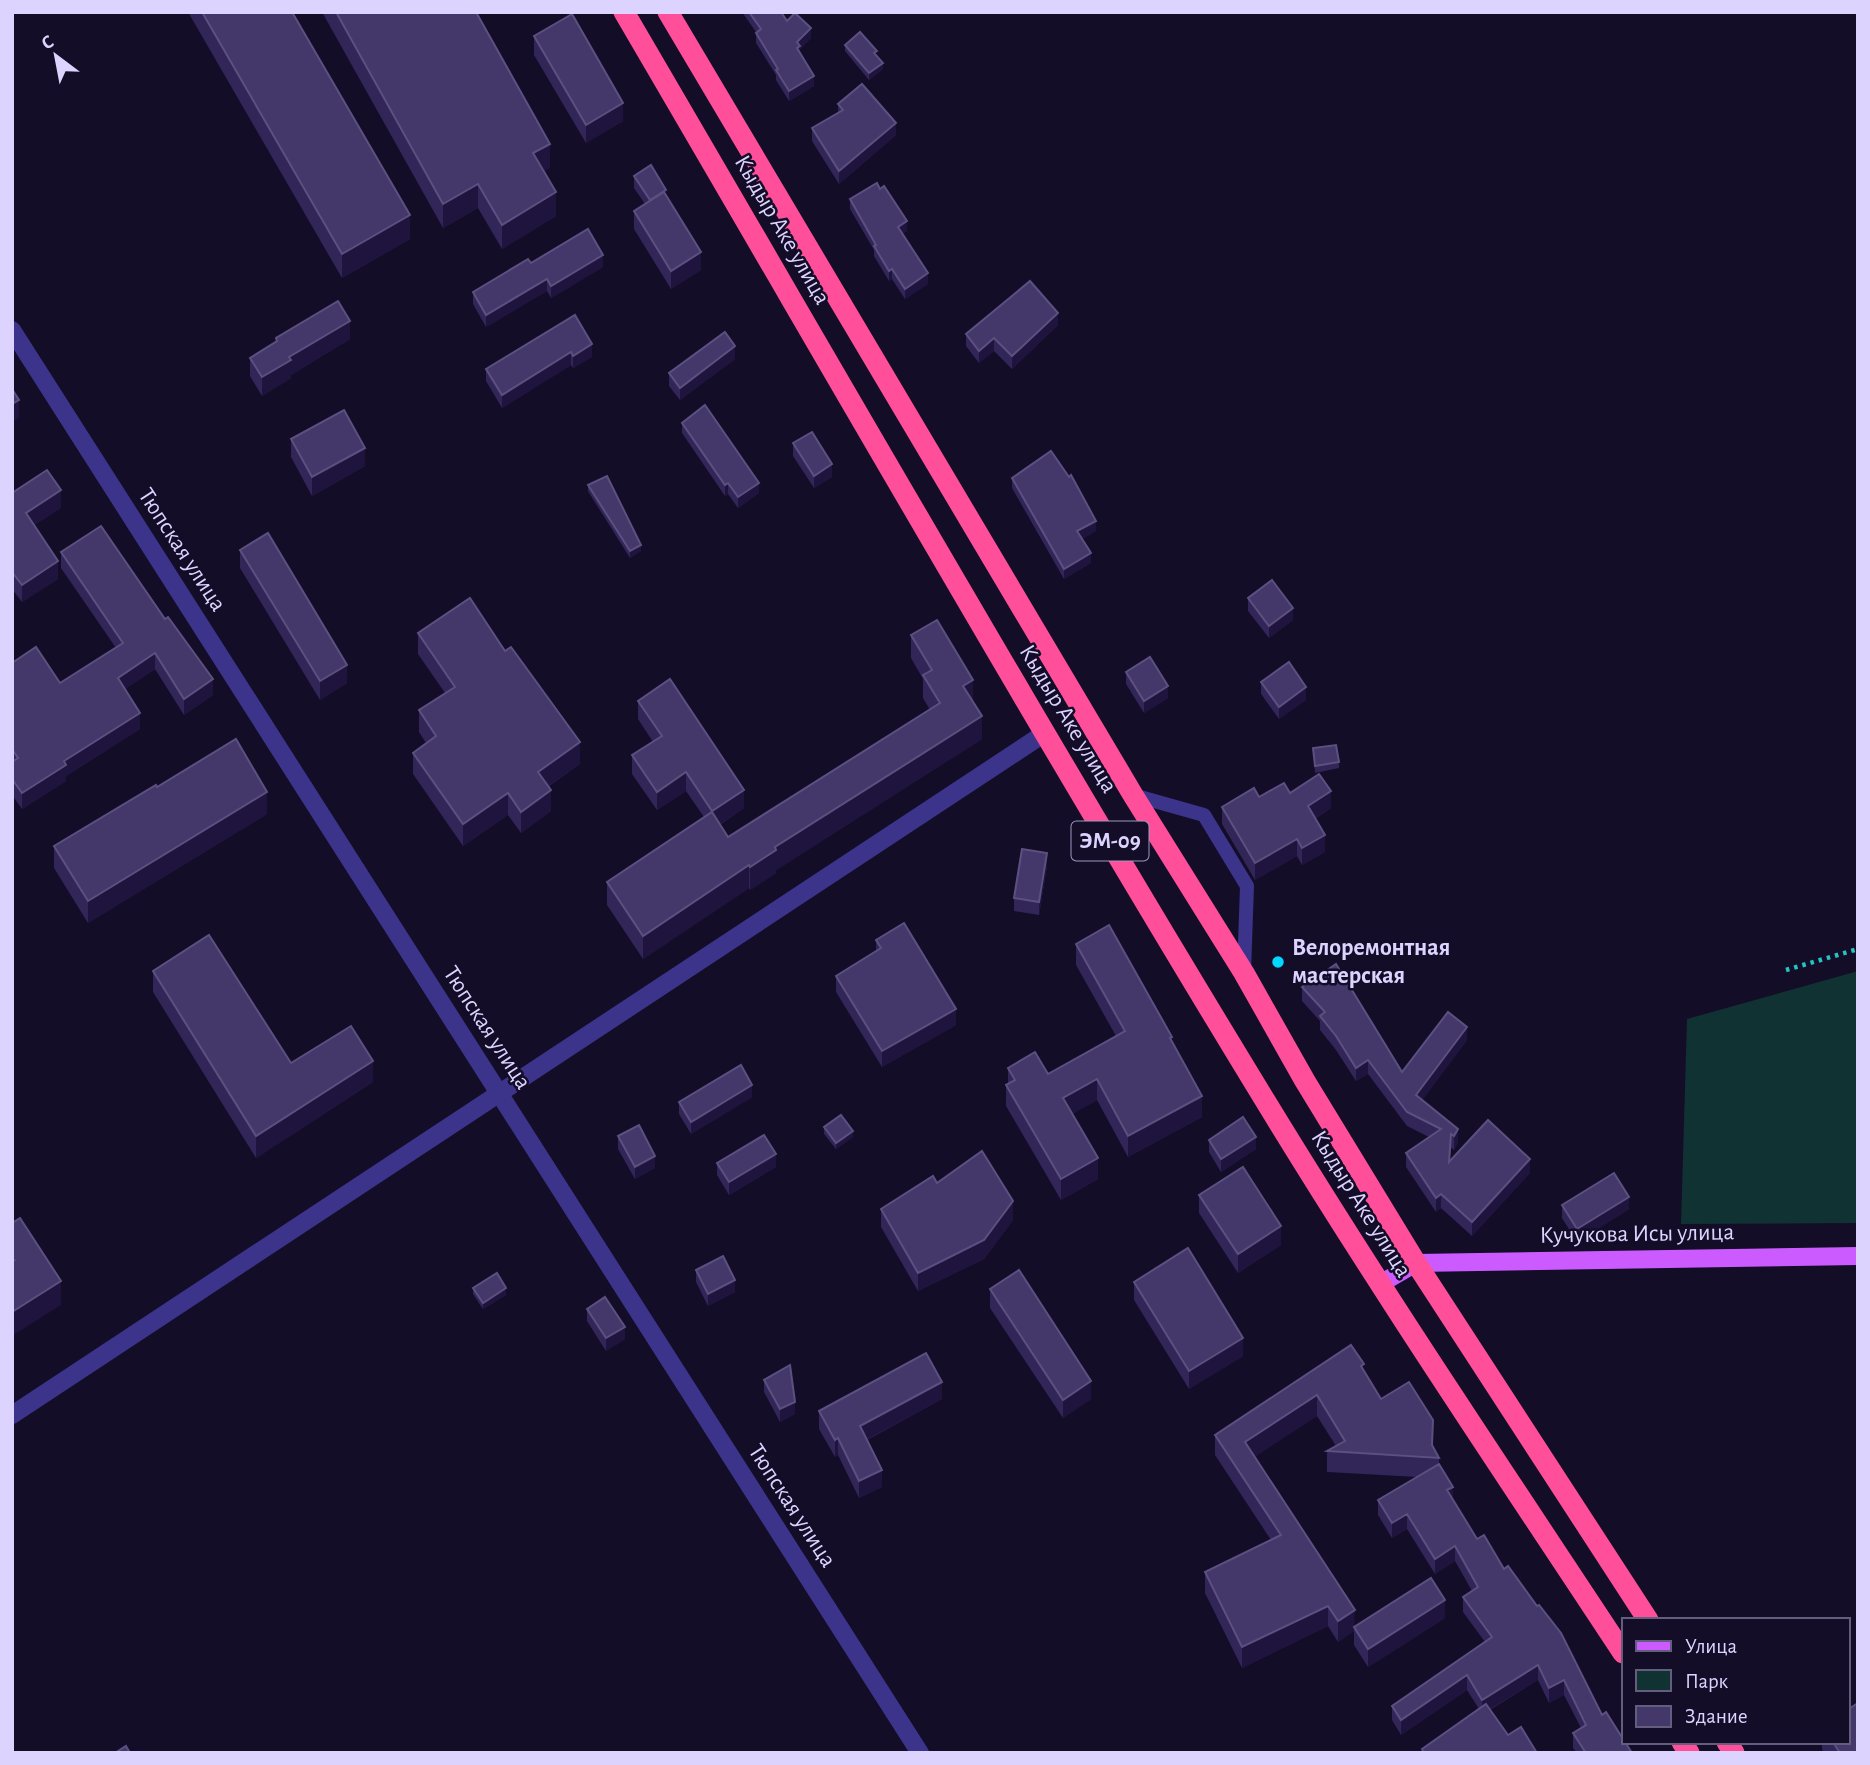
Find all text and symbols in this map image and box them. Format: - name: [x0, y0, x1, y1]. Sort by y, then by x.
- north arrow: [21, 21, 91, 91]
- text: С: [38, 32, 57, 54]
- street label: Кыдыр Аке улица: [730, 151, 834, 309]
- street label: Тюпская улица: [133, 484, 231, 616]
- street label: Кыдыр Аке улица: [1014, 641, 1122, 797]
- road number: ЭМ-09: [1072, 821, 1148, 860]
- place label: Велоремонтная мастерская: [1292, 936, 1450, 988]
- marker: Велоремонтная мастерская: [1270, 954, 1286, 970]
- street label: Тюпская улица: [438, 962, 536, 1094]
- street label: Кыдыр Аке улица: [1306, 1126, 1416, 1282]
- street label: Кучукова Исы улица: [1539, 1220, 1735, 1248]
- street label: Тюпская улица: [743, 1440, 841, 1572]
- legend: [1622, 1618, 1849, 1744]
- text: Улица: [1685, 1636, 1738, 1657]
- text: Парк: [1685, 1671, 1729, 1692]
- text: Здание: [1685, 1706, 1748, 1727]

